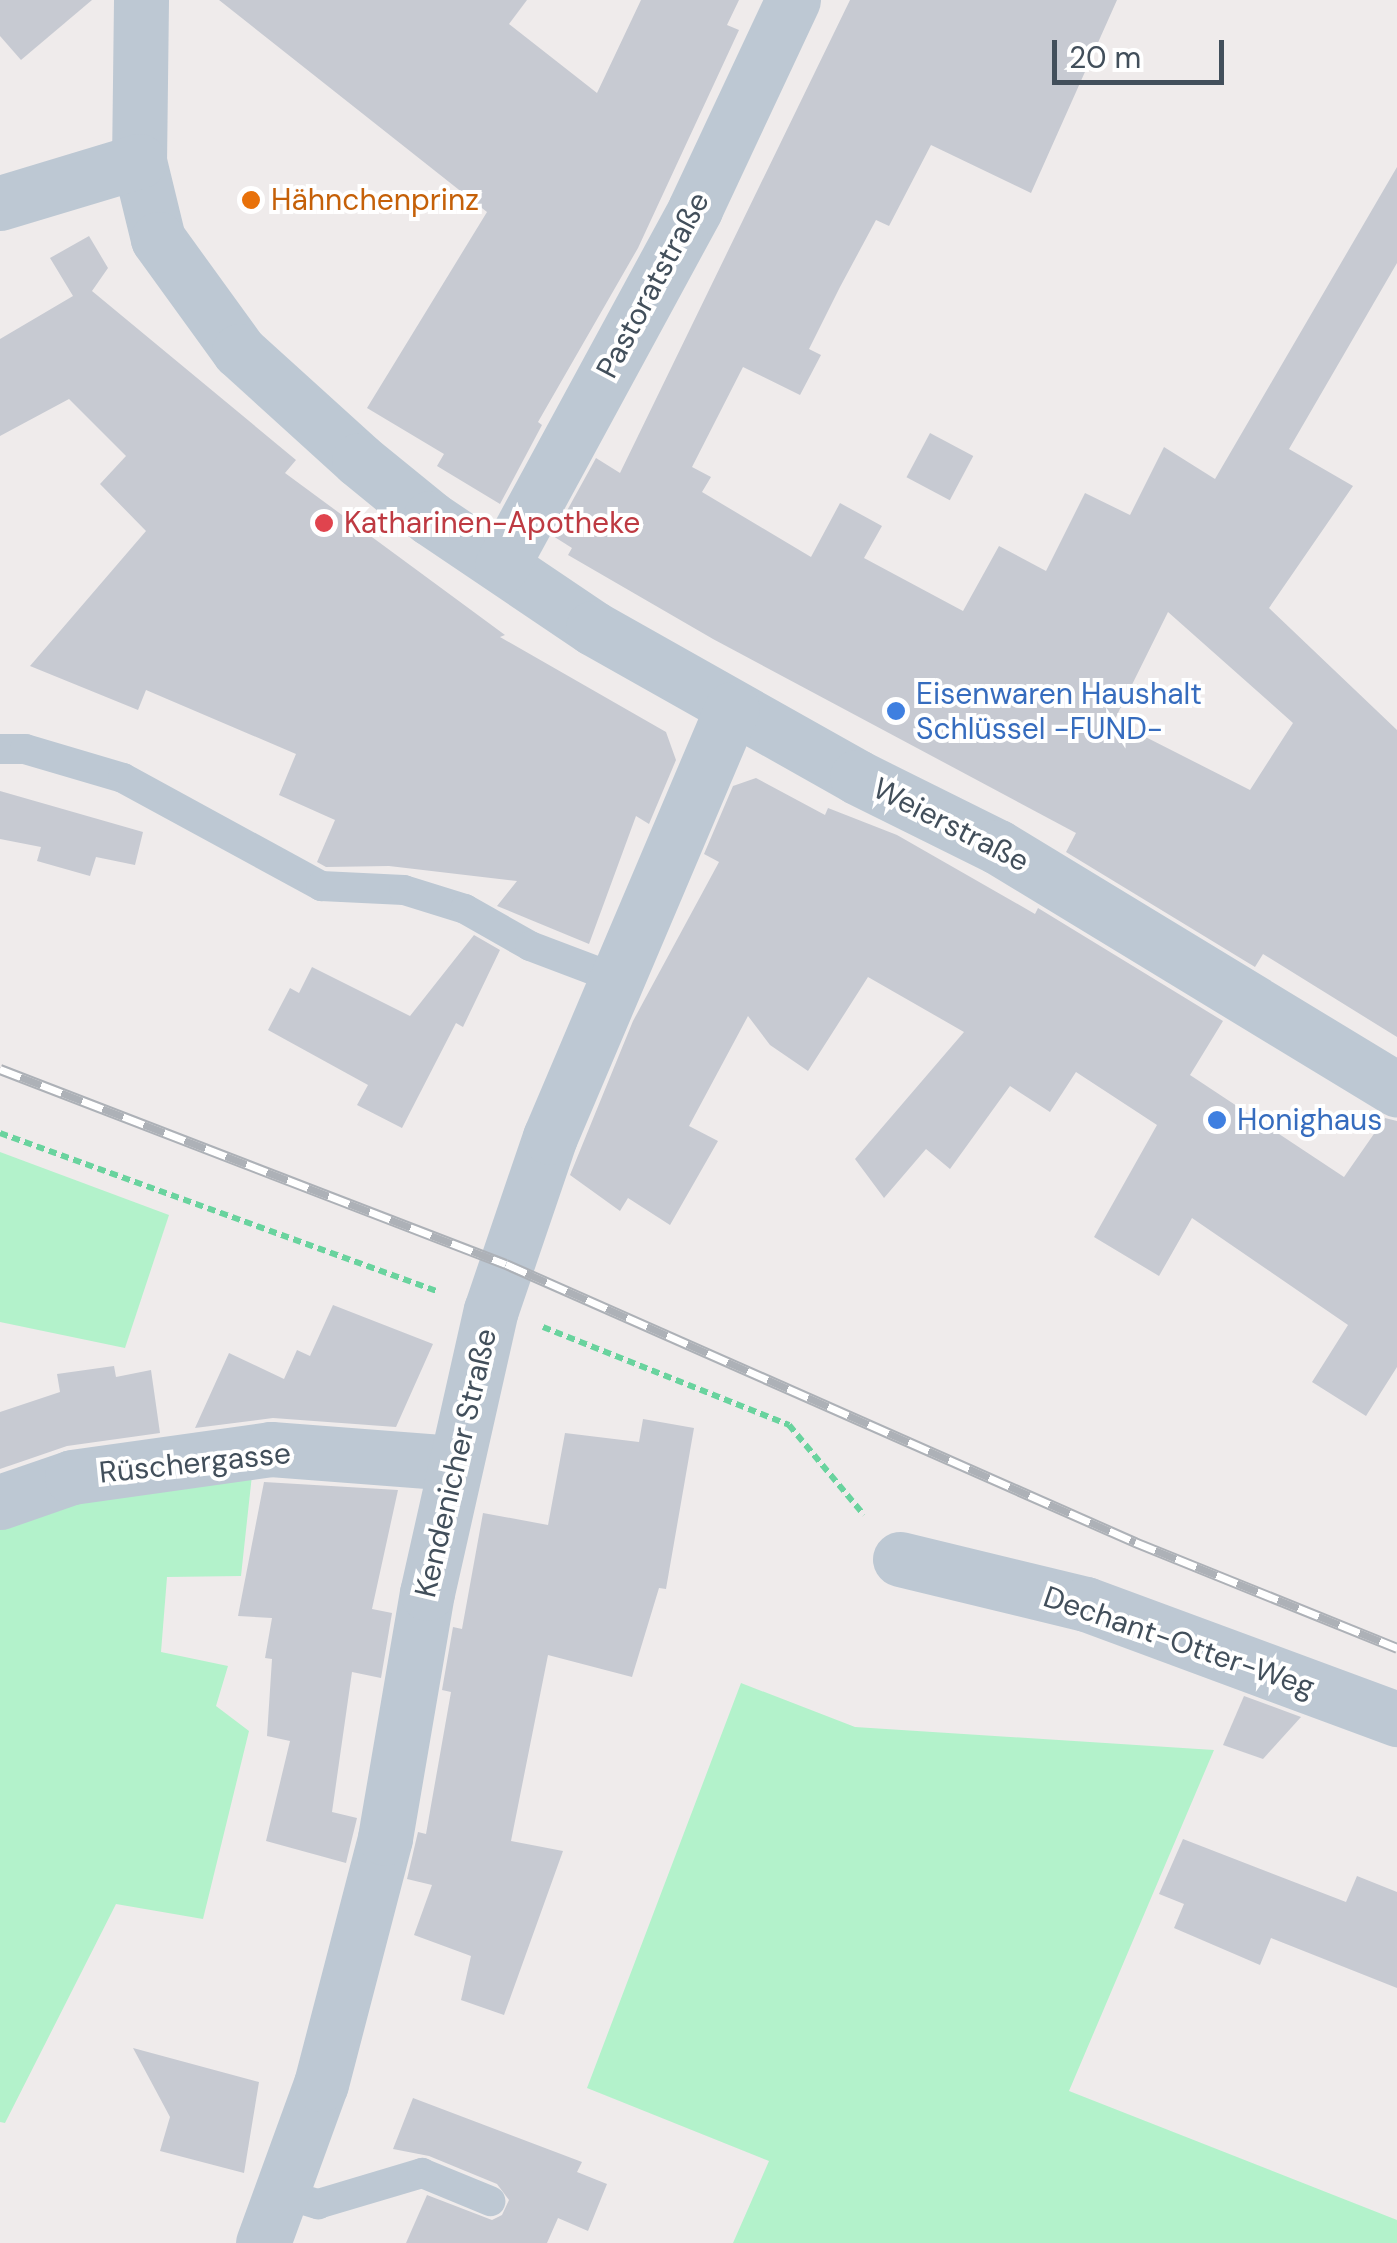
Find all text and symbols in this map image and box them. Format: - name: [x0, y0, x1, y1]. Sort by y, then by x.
- scale bar: [1057, 20, 1230, 82]
- text: 20 m: [1069, 38, 1141, 77]
- place label: Hähnchenprinz: [271, 182, 479, 218]
- street label: Pastoratstraße: [589, 186, 717, 384]
- marker: Hähnchenprinz: [240, 189, 262, 211]
- place label: Katharinen-Apotheke: [344, 505, 640, 541]
- marker: Katharinen-Apotheke: [313, 512, 335, 534]
- place label: Eisenwaren Haushalt Schlüssel -FUND-: [916, 676, 1202, 746]
- marker: Eisenwaren Haushalt Schlüssel -FUND-: [885, 700, 907, 722]
- street label: Weierstraße: [867, 770, 1035, 880]
- place label: Honighaus: [1237, 1102, 1382, 1138]
- marker: Honighaus: [1206, 1109, 1228, 1131]
- street label: Kendenicher Straße: [408, 1325, 504, 1601]
- street label: Rüschergasse: [97, 1435, 293, 1491]
- street label: Dechant-Otter-Weg: [1039, 1579, 1319, 1705]

